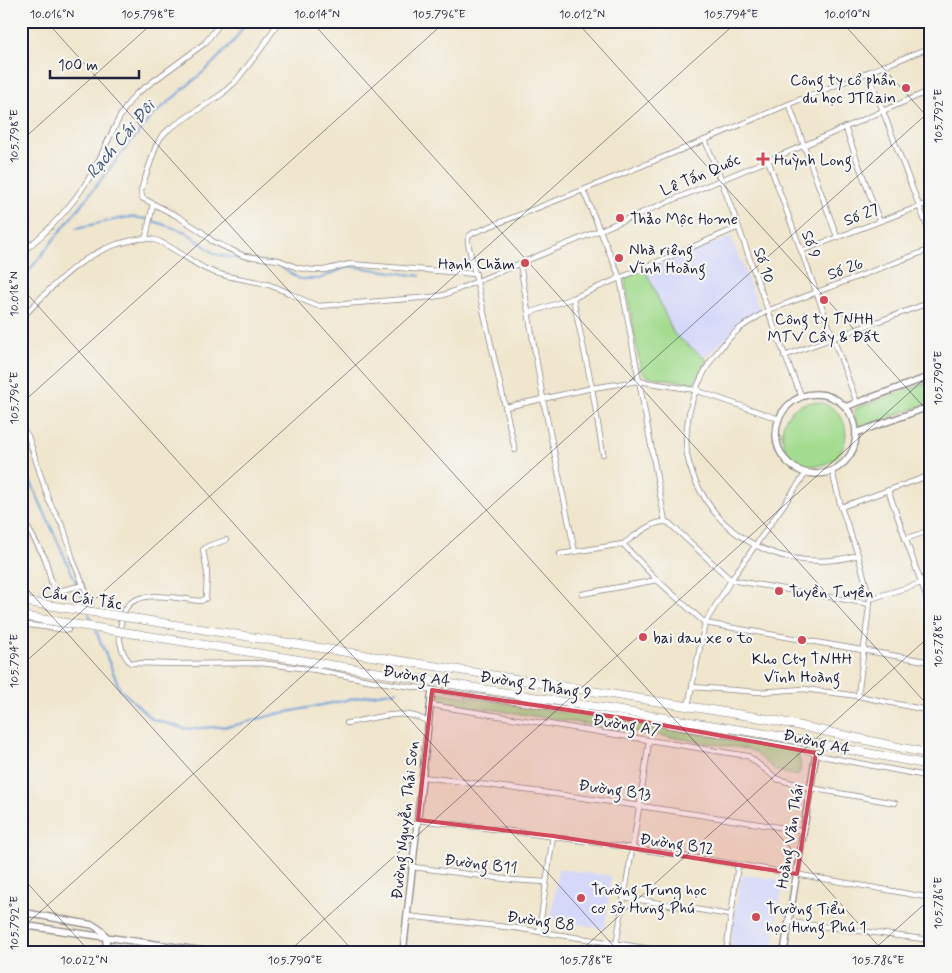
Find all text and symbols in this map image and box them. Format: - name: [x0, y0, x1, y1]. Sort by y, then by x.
- text: 10.016°N: [30, 7, 74, 23]
- text: 105.798°E: [121, 7, 175, 23]
- text: 10.014°N: [294, 7, 340, 23]
- text: 105.796°E: [413, 7, 465, 23]
- text: 10.012°N: [559, 7, 605, 23]
- text: 105.794°E: [704, 7, 758, 23]
- text: 10.010°N: [824, 7, 870, 23]
- scale bar: [50, 48, 139, 80]
- text: 100 m: [58, 56, 98, 76]
- place label: Công ty cổ phần du học JTRain: [790, 70, 896, 109]
- marker: Công ty cổ phần du học JTRain: [900, 82, 912, 94]
- text: 105.792°E: [931, 89, 947, 143]
- water label: Rạch Cái Đôi: [81, 94, 162, 184]
- text: 105.798°E: [7, 109, 23, 163]
- street label: Lê Tấn Quốc: [657, 149, 744, 202]
- place label: Huỳnh Long: [774, 150, 852, 172]
- marker: Huỳnh Long: [756, 152, 770, 166]
- street label: Số 27: [841, 199, 882, 232]
- place label: Thảo Mộc Home: [630, 209, 738, 230]
- marker: Thảo Mộc Home: [614, 212, 626, 224]
- street label: Số 9: [796, 228, 825, 261]
- place label: Nhà riêng Vĩnh Hoàng: [629, 240, 706, 280]
- street label: Số 10: [748, 245, 779, 286]
- marker: Nhà riêng Vĩnh Hoàng: [613, 252, 625, 264]
- street label: Số 26: [825, 253, 867, 286]
- place label: Hạnh Chăm: [438, 254, 515, 275]
- marker: Hạnh Chăm: [519, 257, 531, 269]
- text: 10.018°N: [7, 271, 23, 317]
- marker: Công ty TNHH MTV Cây & Đất: [818, 294, 830, 306]
- place label: Công ty TNHH MTV Cây & Đất: [767, 309, 881, 348]
- text: 105.790°E: [931, 351, 947, 405]
- text: 105.796°E: [7, 372, 23, 424]
- street label: Cầu Cái Tắc: [40, 582, 124, 615]
- place label: Tuyền Tuyền: [789, 582, 873, 603]
- marker: Tuyền Tuyền: [773, 585, 785, 597]
- text: 105.788°E: [931, 614, 947, 668]
- place label: bai dau xe o to: [653, 628, 753, 649]
- marker: bai dau xe o to: [637, 631, 649, 643]
- text: 105.794°E: [7, 634, 23, 688]
- marker: Kho Cty TNHH Vĩnh Hoàng: [796, 634, 808, 646]
- place label: Kho Cty TNHH Vĩnh Hoàng: [752, 649, 852, 689]
- street label: Đường A4: [381, 661, 452, 693]
- street label: Đường 2 Tháng 9: [479, 666, 593, 706]
- street label: Đường A7: [591, 710, 663, 742]
- street label: Đường A4: [781, 725, 852, 761]
- street label: Đường Nguyễn Thái Sơn: [387, 740, 425, 900]
- street label: Đường B13: [577, 775, 653, 807]
- street label: Hoàng Văn Thái: [772, 782, 810, 890]
- street label: Đường B12: [638, 829, 715, 861]
- street label: Đường B11: [443, 850, 518, 880]
- text: 105.786°E: [931, 877, 947, 929]
- place label: Trường Trung học cơ sở Hưng Phú: [591, 880, 707, 920]
- marker: Trường Trung học cơ sở Hưng Phú: [575, 892, 587, 904]
- text: 105.792°E: [7, 896, 23, 950]
- place label: Trường Tiểu học Hưng Phú 1: [766, 899, 866, 939]
- street label: Đường B8: [506, 906, 576, 938]
- marker: Trường Tiểu học Hưng Phú 1: [750, 911, 762, 923]
- text: 10.022°N: [60, 953, 108, 969]
- text: 105.790°E: [268, 953, 322, 969]
- text: 105.788°E: [559, 953, 613, 969]
- text: 105.786°E: [852, 953, 904, 969]

